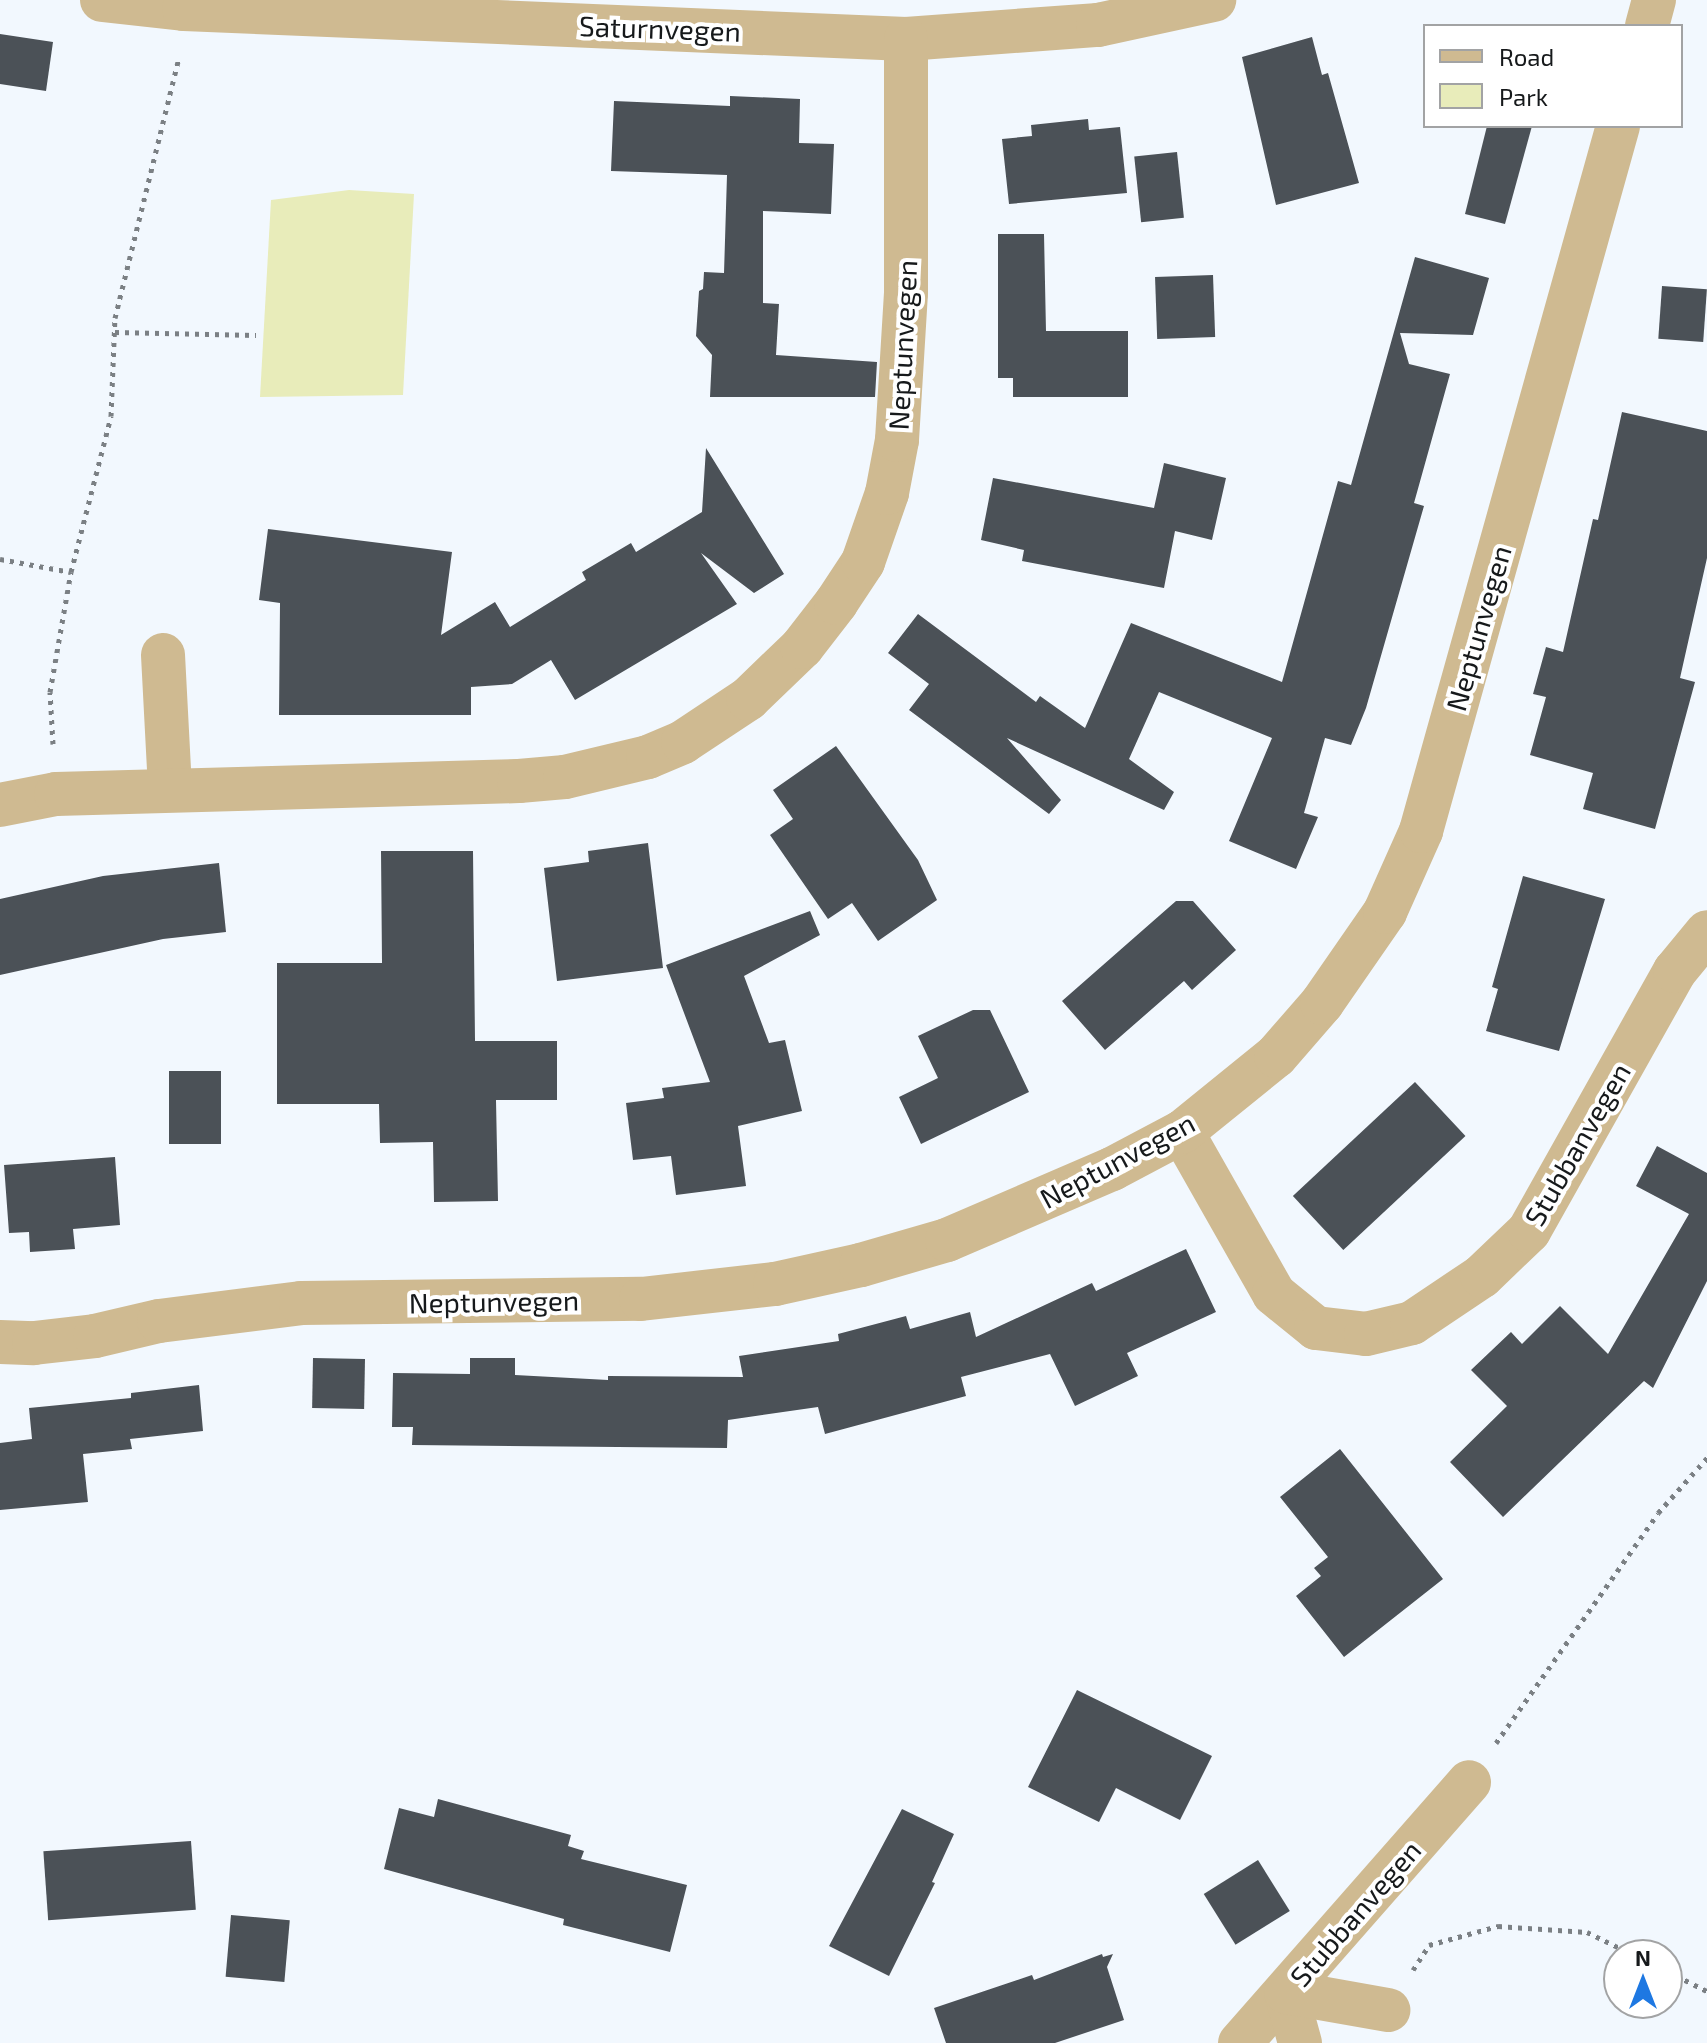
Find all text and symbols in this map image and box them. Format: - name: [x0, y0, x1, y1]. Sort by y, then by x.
- street label: Saturnvegen: [579, 8, 741, 48]
- legend: [1423, 24, 1683, 128]
- text: Road: [1499, 42, 1554, 71]
- text: Park: [1499, 82, 1548, 111]
- street label: Neptunvegen: [881, 259, 923, 431]
- street label: Neptunvegen: [1438, 541, 1518, 715]
- street label: Stubbanvegen: [1517, 1057, 1637, 1231]
- street label: Neptunvegen: [1034, 1105, 1200, 1215]
- street label: Neptunvegen: [409, 1283, 579, 1319]
- street label: Stubbanvegen: [1283, 1833, 1427, 1993]
- north arrow: [1603, 1939, 1683, 2019]
- text: N: [1635, 1944, 1651, 1970]

